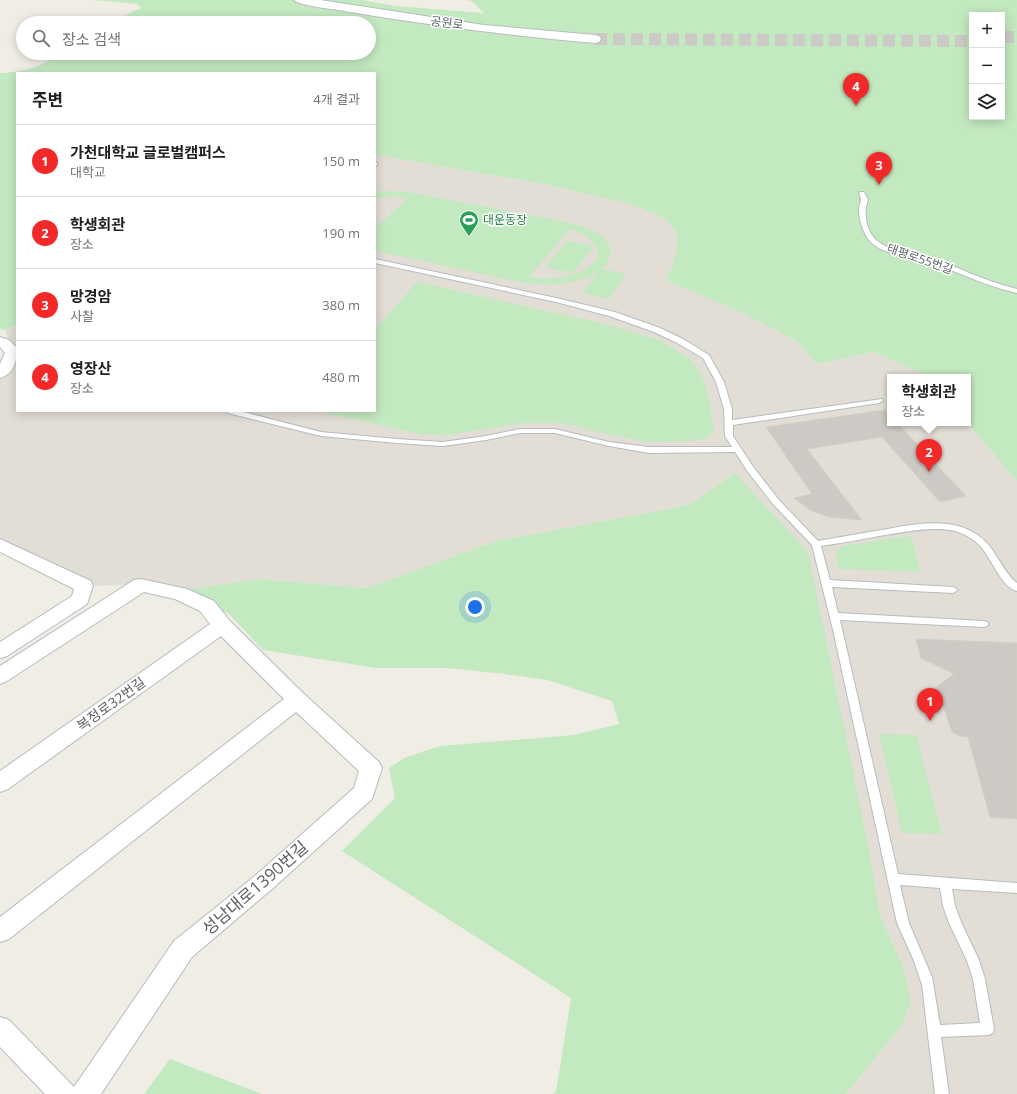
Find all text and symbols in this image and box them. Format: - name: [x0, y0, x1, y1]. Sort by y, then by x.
- street label: 공원로: [430, 12, 465, 33]
- map controls: [969, 12, 1005, 120]
- button: +: [969, 12, 1005, 48]
- search box: [16, 16, 376, 60]
- icon: search: [30, 27, 52, 49]
- text: 장소 검색: [62, 29, 121, 49]
- button: −: [969, 48, 1005, 84]
- pin: 4: [843, 73, 869, 106]
- button: layers: [969, 84, 1005, 120]
- text: 주변: [32, 88, 63, 111]
- text: 4개 결과: [313, 90, 360, 108]
- text: 가천대학교 글로벌캠퍼스: [70, 142, 226, 162]
- text: 1: [41, 152, 49, 170]
- text: 150 m: [322, 152, 360, 170]
- pin: 3: [866, 152, 892, 185]
- text: 대학교: [70, 163, 106, 181]
- sports icon: 대운동장: [458, 209, 480, 237]
- place label: 대운동장: [483, 211, 527, 228]
- text: 학생회관: [70, 214, 125, 234]
- text: 2: [41, 224, 49, 242]
- text: 190 m: [322, 224, 360, 242]
- text: 장소: [70, 235, 94, 253]
- street label: 태평로55번길: [885, 239, 956, 278]
- text: 망경암: [70, 286, 111, 306]
- text: 3: [41, 296, 49, 314]
- text: 380 m: [322, 296, 360, 314]
- text: 사찰: [70, 307, 94, 325]
- text: 영장산: [70, 358, 111, 378]
- text: 4: [41, 368, 49, 386]
- text: 480 m: [322, 368, 360, 386]
- popup: [887, 374, 971, 426]
- text: 장소: [70, 379, 94, 397]
- text: 학생회관: [901, 381, 957, 401]
- text: 장소: [901, 402, 925, 420]
- pin: 2: [916, 439, 942, 472]
- your location: [465, 597, 485, 617]
- street label: 복정로32번길: [73, 672, 149, 735]
- pin: 1: [917, 688, 943, 721]
- street label: 성남대로1390번길: [197, 835, 312, 940]

